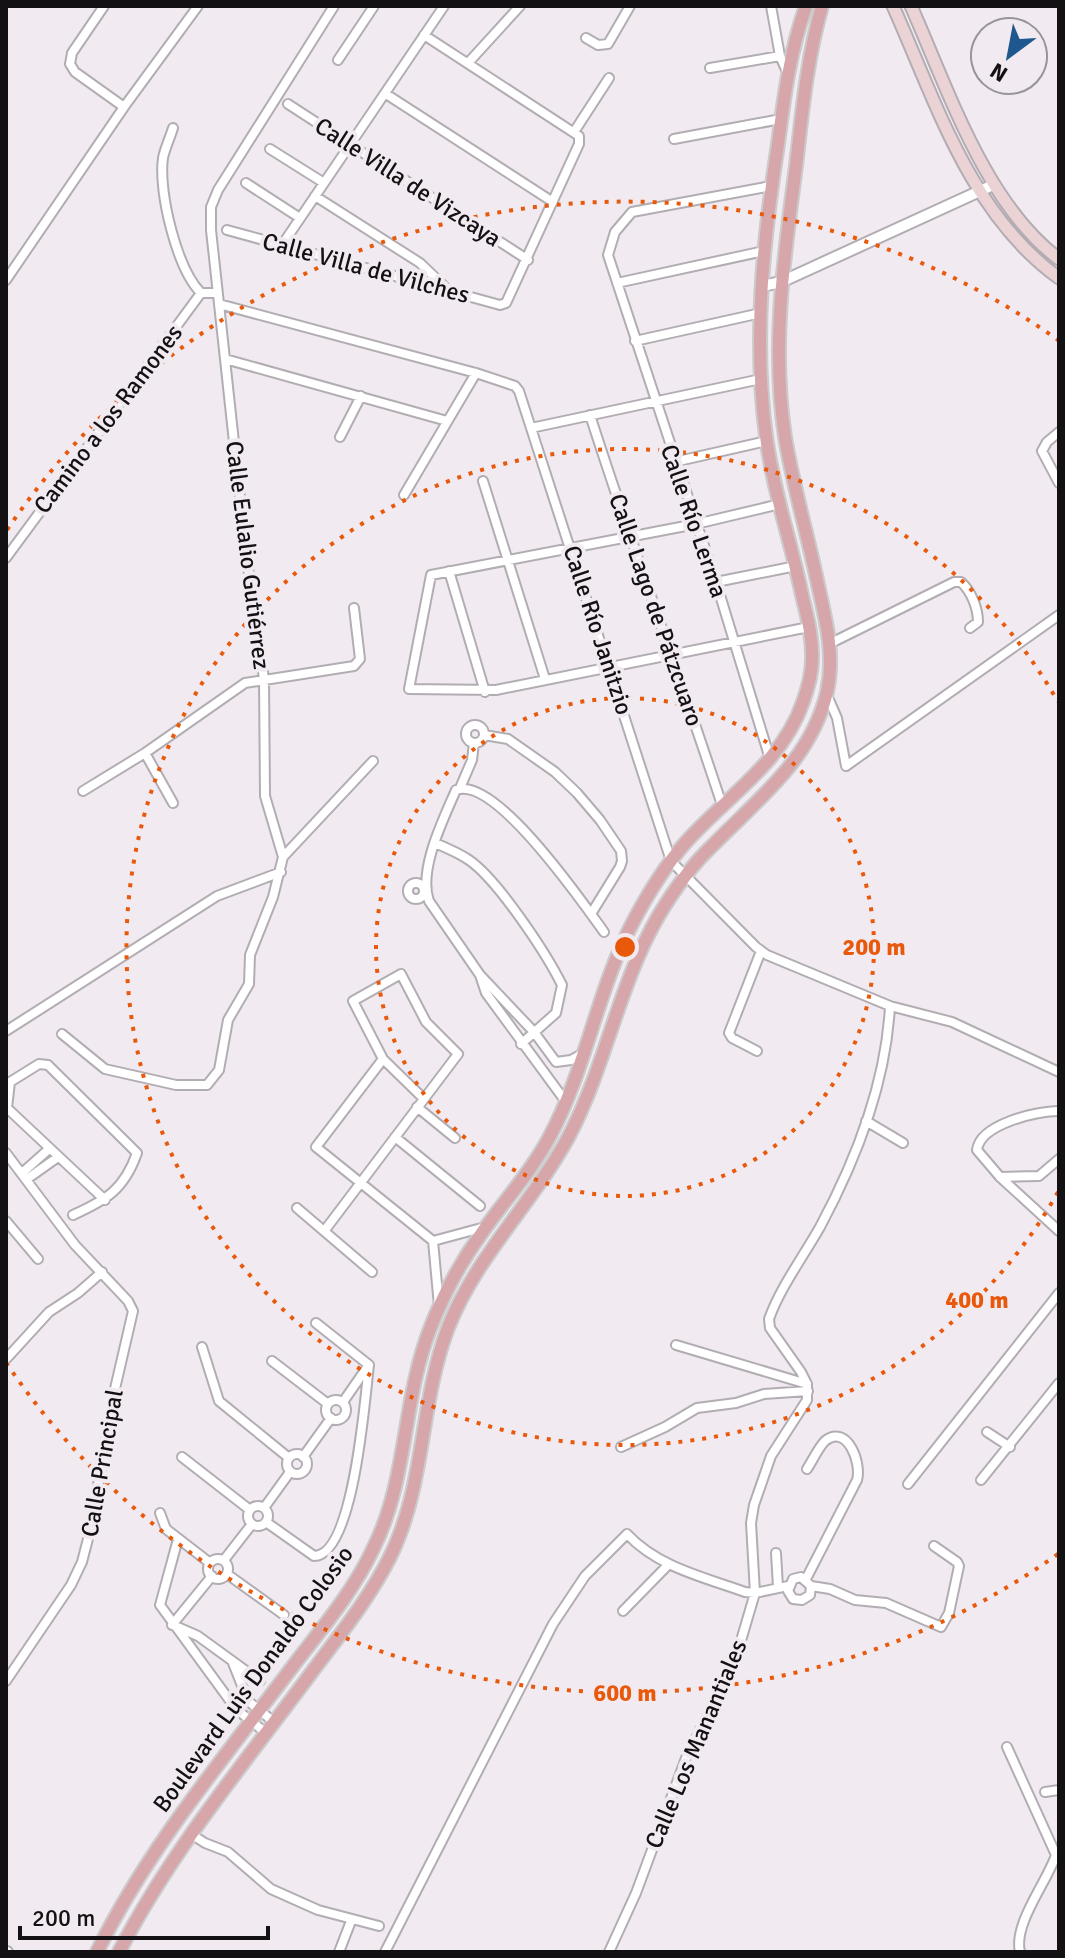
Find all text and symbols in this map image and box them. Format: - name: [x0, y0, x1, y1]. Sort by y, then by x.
- north arrow: [969, 16, 1049, 96]
- text: N: [985, 57, 1012, 88]
- street label: Calle Villa de Vizcaya: [309, 111, 507, 253]
- street label: Calle Villa de Vilches: [259, 226, 473, 310]
- street label: Camino a los Ramones: [27, 318, 189, 520]
- street label: Calle Eulalio Gutiérrez: [219, 439, 277, 671]
- street label: Calle Río Lerma: [654, 440, 734, 602]
- street label: Calle Lago de Pátzcuaro: [602, 490, 710, 730]
- street label: Calle Río Janitzio: [556, 542, 640, 718]
- text: 200 m: [842, 932, 906, 962]
- centre of rings: [611, 933, 639, 961]
- text: 400 m: [945, 1285, 1009, 1315]
- street label: Calle Principal: [74, 1387, 130, 1539]
- street label: Boulevard Luis Donaldo Colosio: [146, 1540, 360, 1818]
- street label: Calle Los Manantiales: [638, 1635, 754, 1853]
- text: 600 m: [593, 1678, 657, 1708]
- scale bar: [20, 1890, 268, 1940]
- text: 200 m: [32, 1903, 95, 1933]

